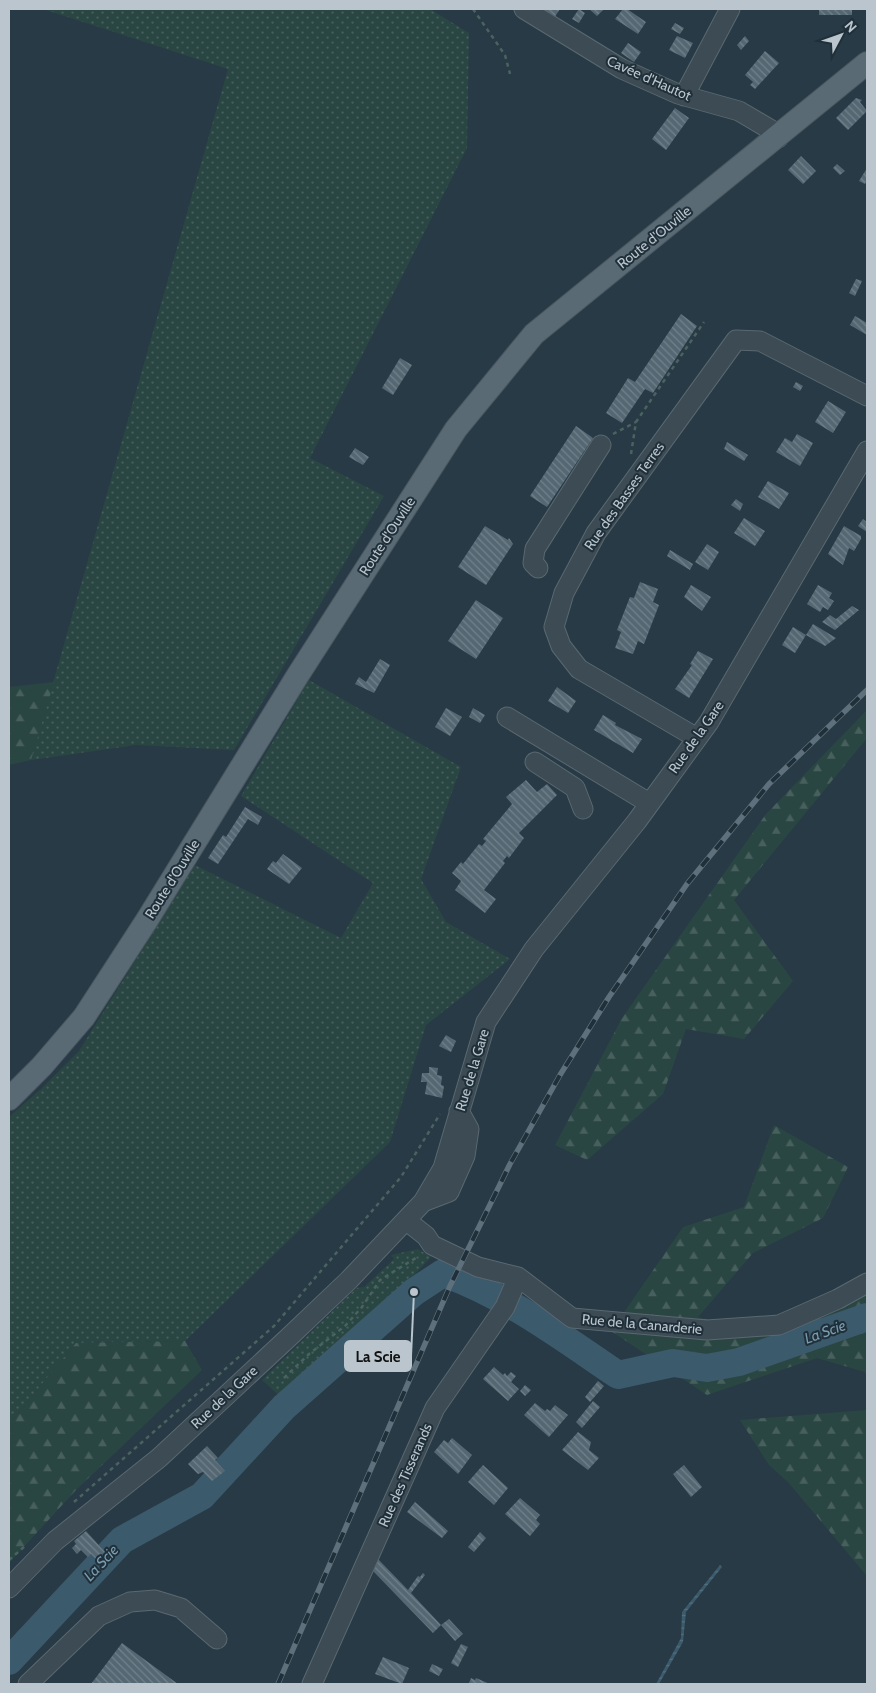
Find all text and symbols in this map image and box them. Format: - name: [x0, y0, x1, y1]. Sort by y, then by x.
- north arrow: [816, 10, 866, 60]
- text: N: [841, 17, 861, 36]
- street label: Cavée d'Hautot: [604, 51, 694, 105]
- street label: Route d'Ouville: [613, 202, 695, 272]
- street label: Rue des Basses Terres: [580, 438, 668, 553]
- street label: Route d'Ouville: [355, 493, 419, 579]
- street label: Rue de la Gare: [664, 697, 728, 777]
- street label: Route d'Ouville: [141, 836, 203, 922]
- street label: Rue de la Gare: [451, 1027, 493, 1113]
- street label: Rue de la Canarderie: [581, 1310, 703, 1338]
- water label: La Scie: [802, 1316, 848, 1348]
- callout: La Scie: [345, 1341, 411, 1371]
- text: La Scie: [355, 1348, 401, 1366]
- street label: Rue de la Gare: [187, 1362, 261, 1432]
- street label: Rue des Tisserands: [374, 1420, 436, 1530]
- water label: La Scie: [80, 1541, 122, 1585]

